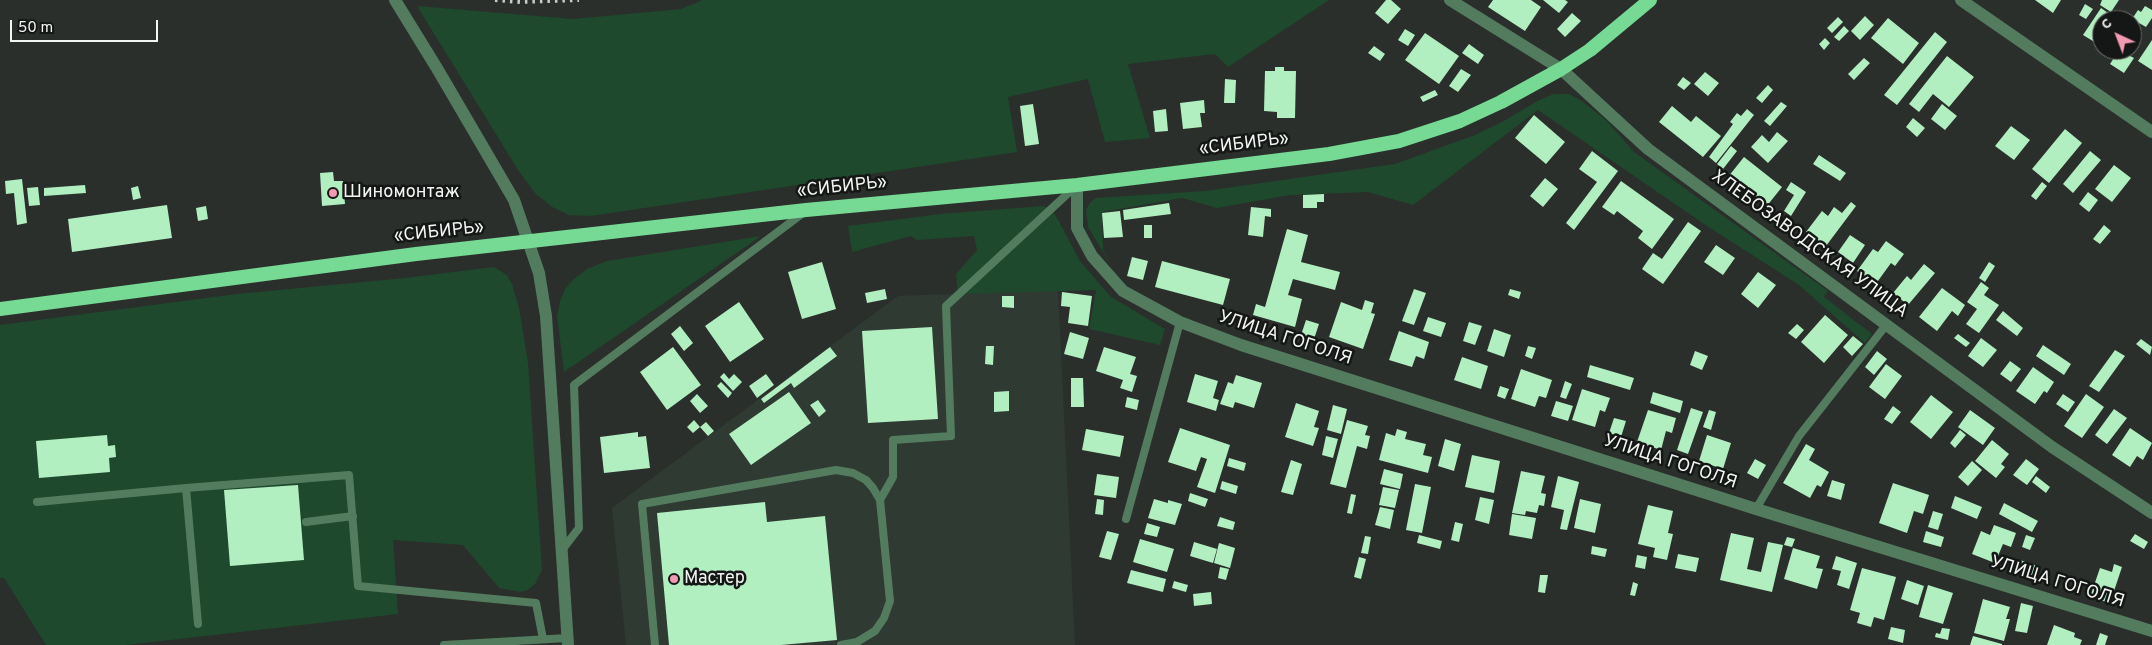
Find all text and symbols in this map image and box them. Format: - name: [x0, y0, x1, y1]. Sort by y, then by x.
- scale bar: [12, 10, 160, 42]
- north arrow: [2092, 10, 2142, 60]
- text: С: [2098, 15, 2116, 34]
- text: 50 m: [18, 19, 53, 38]
- street label: «СИБИРЬ»: [1198, 129, 1290, 161]
- street label: ХЛЕБОЗАВОДСКАЯ УЛИЦА: [1706, 166, 1912, 324]
- street label: «СИБИРЬ»: [796, 173, 888, 203]
- place label: Шиномонтаж: [343, 182, 460, 204]
- marker: Шиномонтаж: [327, 187, 339, 199]
- street label: «СИБИРЬ»: [393, 218, 485, 248]
- street label: УЛИЦА ГОГОЛЯ: [1215, 307, 1355, 371]
- street label: УЛИЦА ГОГОЛЯ: [1600, 431, 1740, 495]
- street label: УЛИЦА ГОГОЛЯ: [1987, 552, 2127, 614]
- place label: Мастер: [684, 568, 745, 590]
- marker: Мастер: [668, 573, 680, 585]

